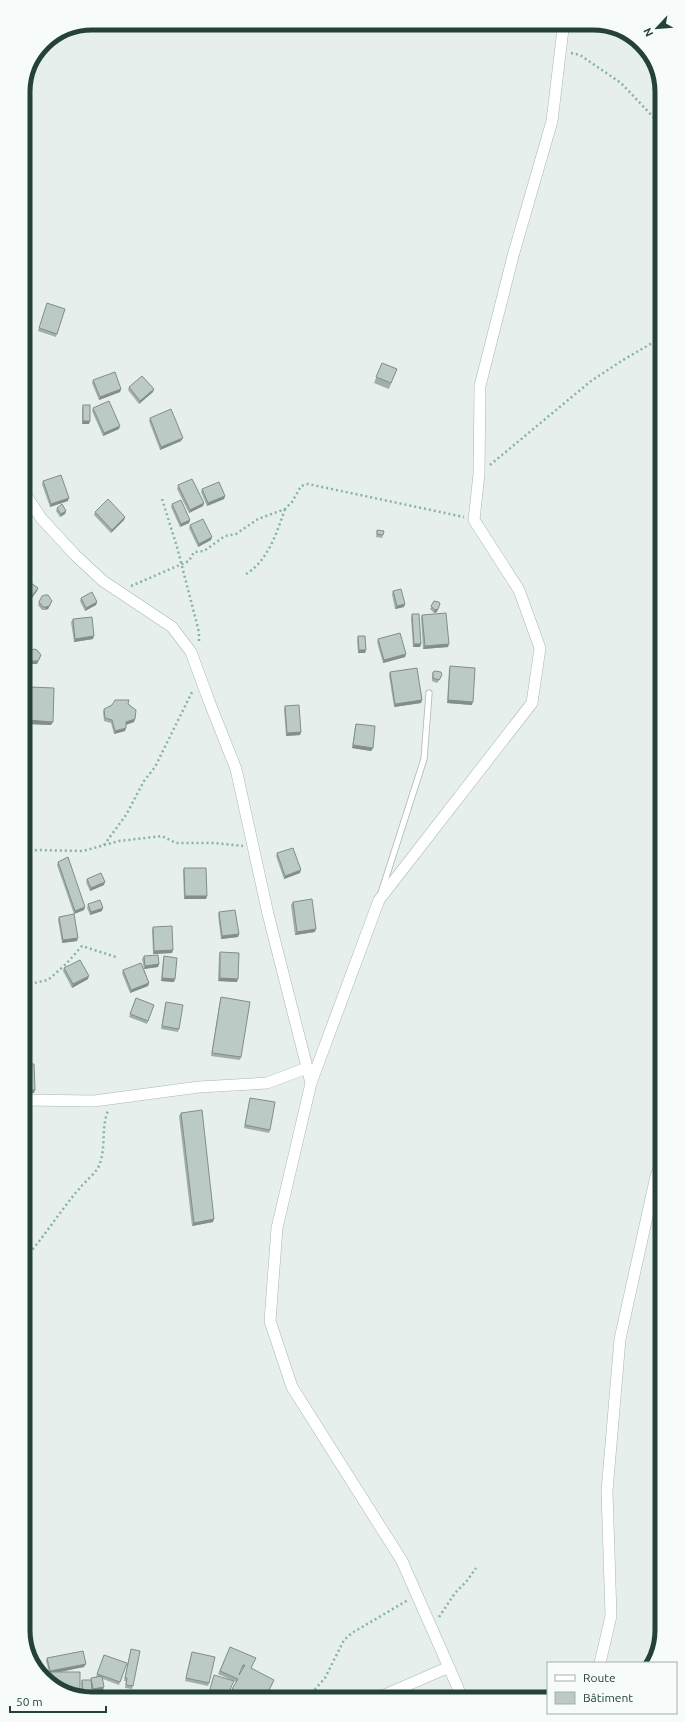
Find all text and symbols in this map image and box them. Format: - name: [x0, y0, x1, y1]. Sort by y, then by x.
- north arrow: [637, 8, 677, 48]
- text: N: [641, 26, 655, 39]
- legend: [547, 1662, 677, 1714]
- text: Route: [583, 1671, 616, 1684]
- scale bar: [10, 1688, 106, 1714]
- text: Bâtiment: [583, 1691, 633, 1704]
- text: 50 m: [16, 1695, 43, 1708]

